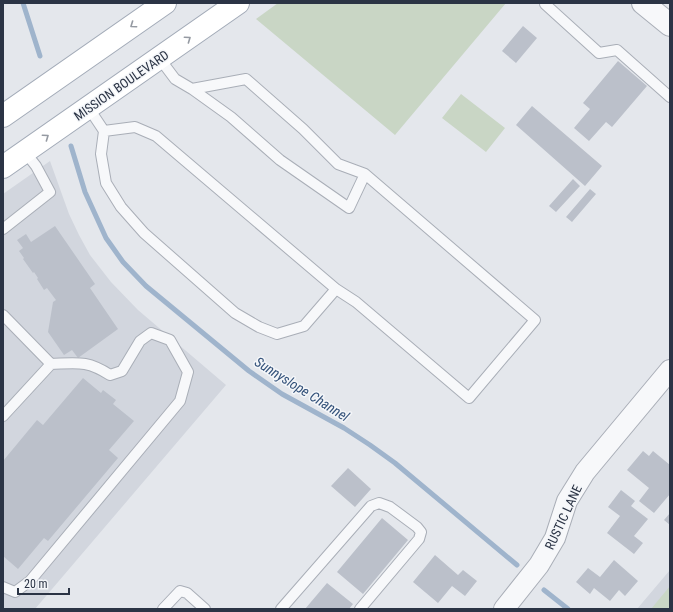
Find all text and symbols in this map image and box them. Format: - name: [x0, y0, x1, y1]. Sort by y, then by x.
- one-way arrow: [130, 20, 137, 28]
- one-way arrow: [183, 37, 190, 44]
- street label: MISSION BOULEVARD: [71, 47, 172, 124]
- one-way arrow: [42, 135, 49, 142]
- water label: Sunnyslope Channel: [252, 354, 353, 425]
- street label: RUSTIC LANE: [542, 482, 585, 552]
- scale bar: [18, 570, 69, 596]
- text: 20 m: [24, 577, 48, 591]

